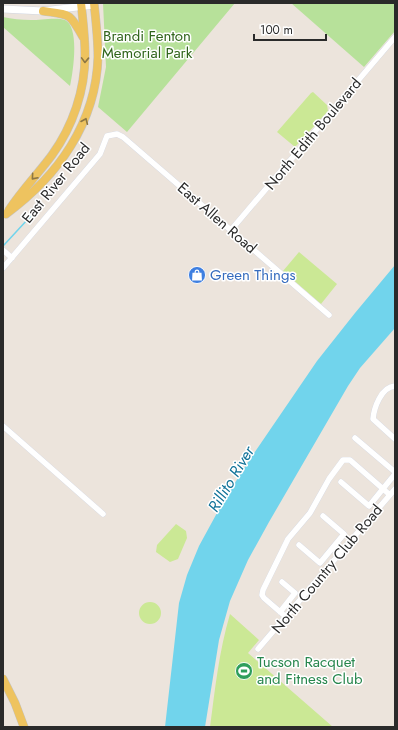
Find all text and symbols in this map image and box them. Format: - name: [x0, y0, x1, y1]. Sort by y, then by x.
- scale bar: [254, 16, 326, 42]
- text: 100 m: [260, 21, 293, 39]
- park label: Brandi Fenton Memorial Park: [102, 25, 193, 64]
- one-way arrow: [81, 57, 89, 63]
- street label: North Edith Boulevard: [259, 73, 367, 195]
- one-way arrow: [80, 118, 88, 125]
- street label: East River Road: [17, 138, 95, 228]
- one-way arrow: [32, 172, 39, 179]
- street label: East Allen Road: [172, 177, 262, 259]
- place label: Green Things: [210, 264, 296, 286]
- shop icon: Green Things: [187, 265, 207, 285]
- water label: Rillito River: [202, 440, 261, 516]
- street label: North Country Club Road: [266, 500, 388, 638]
- place label: Tucson Racquet and Fitness Club: [257, 651, 363, 690]
- sports icon: Tucson Racquet and Fitness Club: [234, 661, 254, 681]

